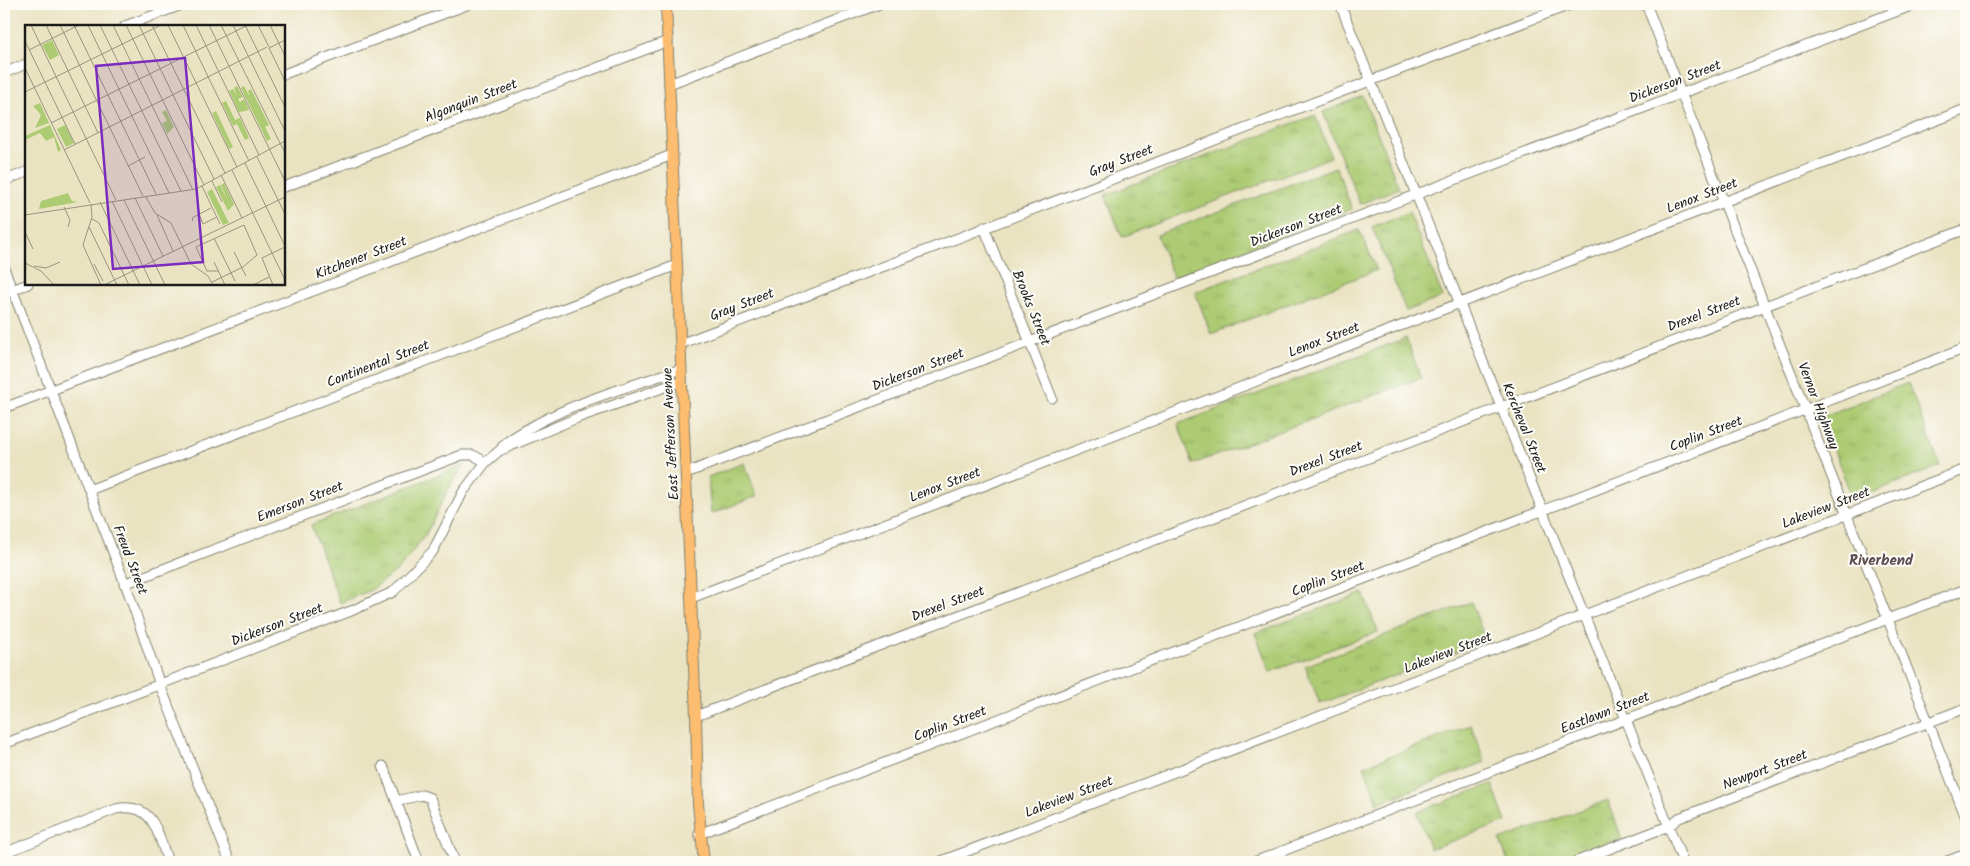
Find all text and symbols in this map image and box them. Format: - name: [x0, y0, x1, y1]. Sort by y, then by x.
- inset map: [25, 25, 285, 285]
- street label: Dickerson Street: [1626, 54, 1725, 110]
- street label: Algonquin Street: [421, 73, 521, 129]
- street label: Gray Street: [1086, 138, 1157, 183]
- street label: Lenox Street: [1663, 172, 1741, 220]
- street label: Dickerson Street: [1247, 198, 1346, 254]
- street label: Kitchener Street: [312, 230, 411, 286]
- street label: Brooks Street: [1006, 267, 1056, 350]
- street label: Gray Street: [707, 282, 778, 327]
- street label: Drexel Street: [1664, 290, 1744, 338]
- street label: Lenox Street: [1285, 316, 1363, 364]
- street label: Continental Street: [323, 334, 433, 394]
- street label: Dickerson Street: [869, 342, 968, 398]
- street label: Vernor Highway: [1791, 359, 1845, 453]
- street label: East Jefferson Avenue: [657, 366, 685, 501]
- street label: Kercheval Street: [1496, 379, 1552, 477]
- street label: Coplin Street: [1666, 410, 1746, 458]
- street label: Drexel Street: [1286, 435, 1366, 483]
- street label: Lenox Street: [906, 461, 984, 509]
- street label: Emerson Street: [254, 475, 347, 529]
- street label: Lakeview Street: [1779, 481, 1874, 535]
- street label: Freud Street: [107, 522, 154, 599]
- district label: Riverbend: [1849, 549, 1914, 573]
- street label: Coplin Street: [1288, 555, 1368, 603]
- street label: Drexel Street: [908, 580, 988, 628]
- street label: Dickerson Street: [228, 597, 327, 653]
- street label: Lakeview Street: [1401, 626, 1496, 680]
- street label: Eastlawn Street: [1557, 686, 1653, 740]
- street label: Coplin Street: [910, 700, 990, 748]
- street label: Newport Street: [1719, 744, 1811, 796]
- street label: Lakeview Street: [1022, 770, 1117, 824]

